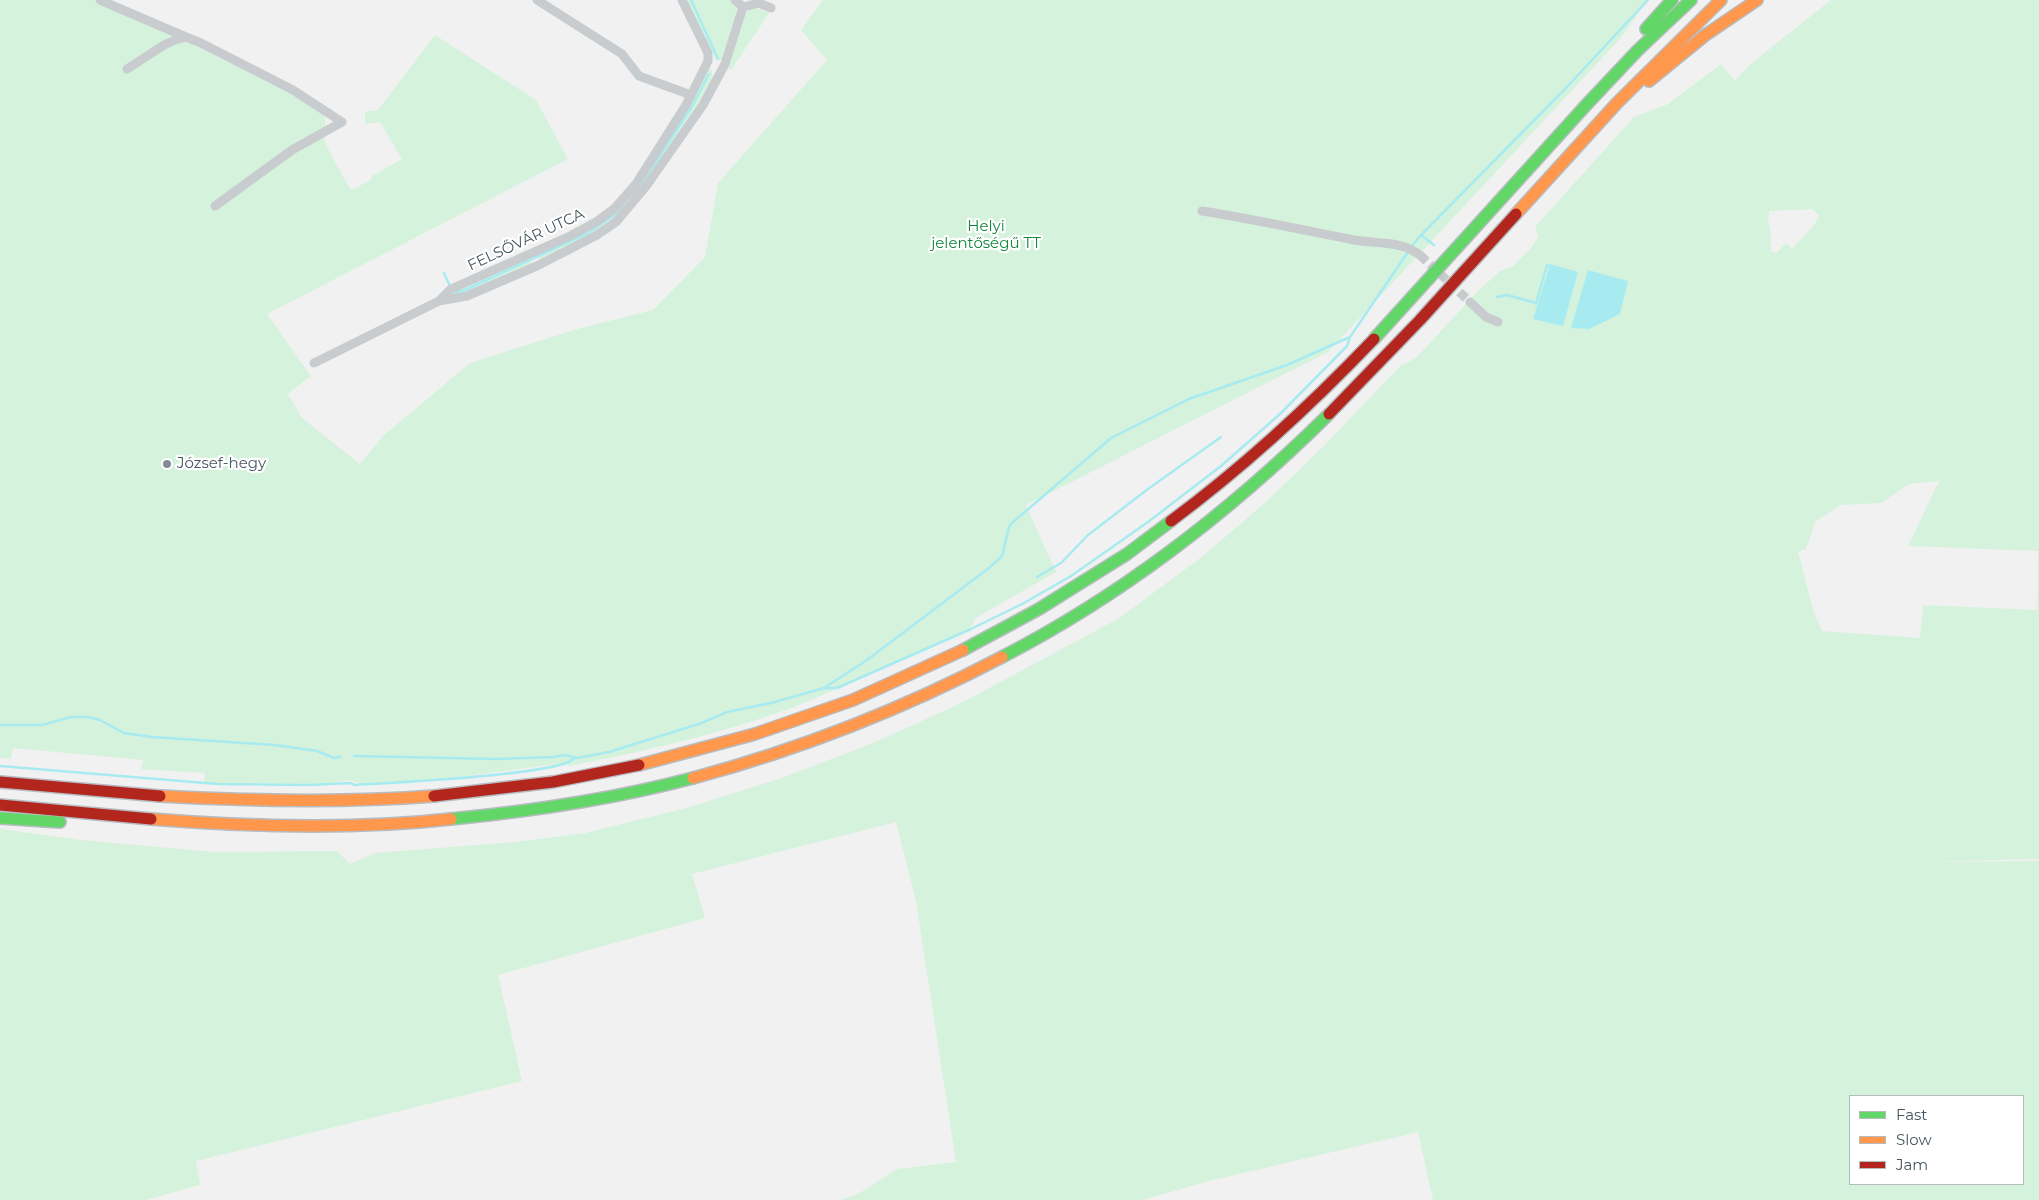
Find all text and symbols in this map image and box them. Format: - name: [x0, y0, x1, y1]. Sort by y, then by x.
- street label: FELSŐVÁR UTCA: [465, 205, 587, 275]
- park label: Helyi jelentőségű TT: [931, 218, 1041, 253]
- place label: József-hegy: [177, 455, 266, 473]
- marker: József-hegy: [161, 458, 173, 470]
- legend: [1849, 1095, 2024, 1185]
- text: Fast: [1896, 1105, 1927, 1124]
- text: Slow: [1896, 1130, 1932, 1149]
- text: Jam: [1896, 1155, 1928, 1174]

